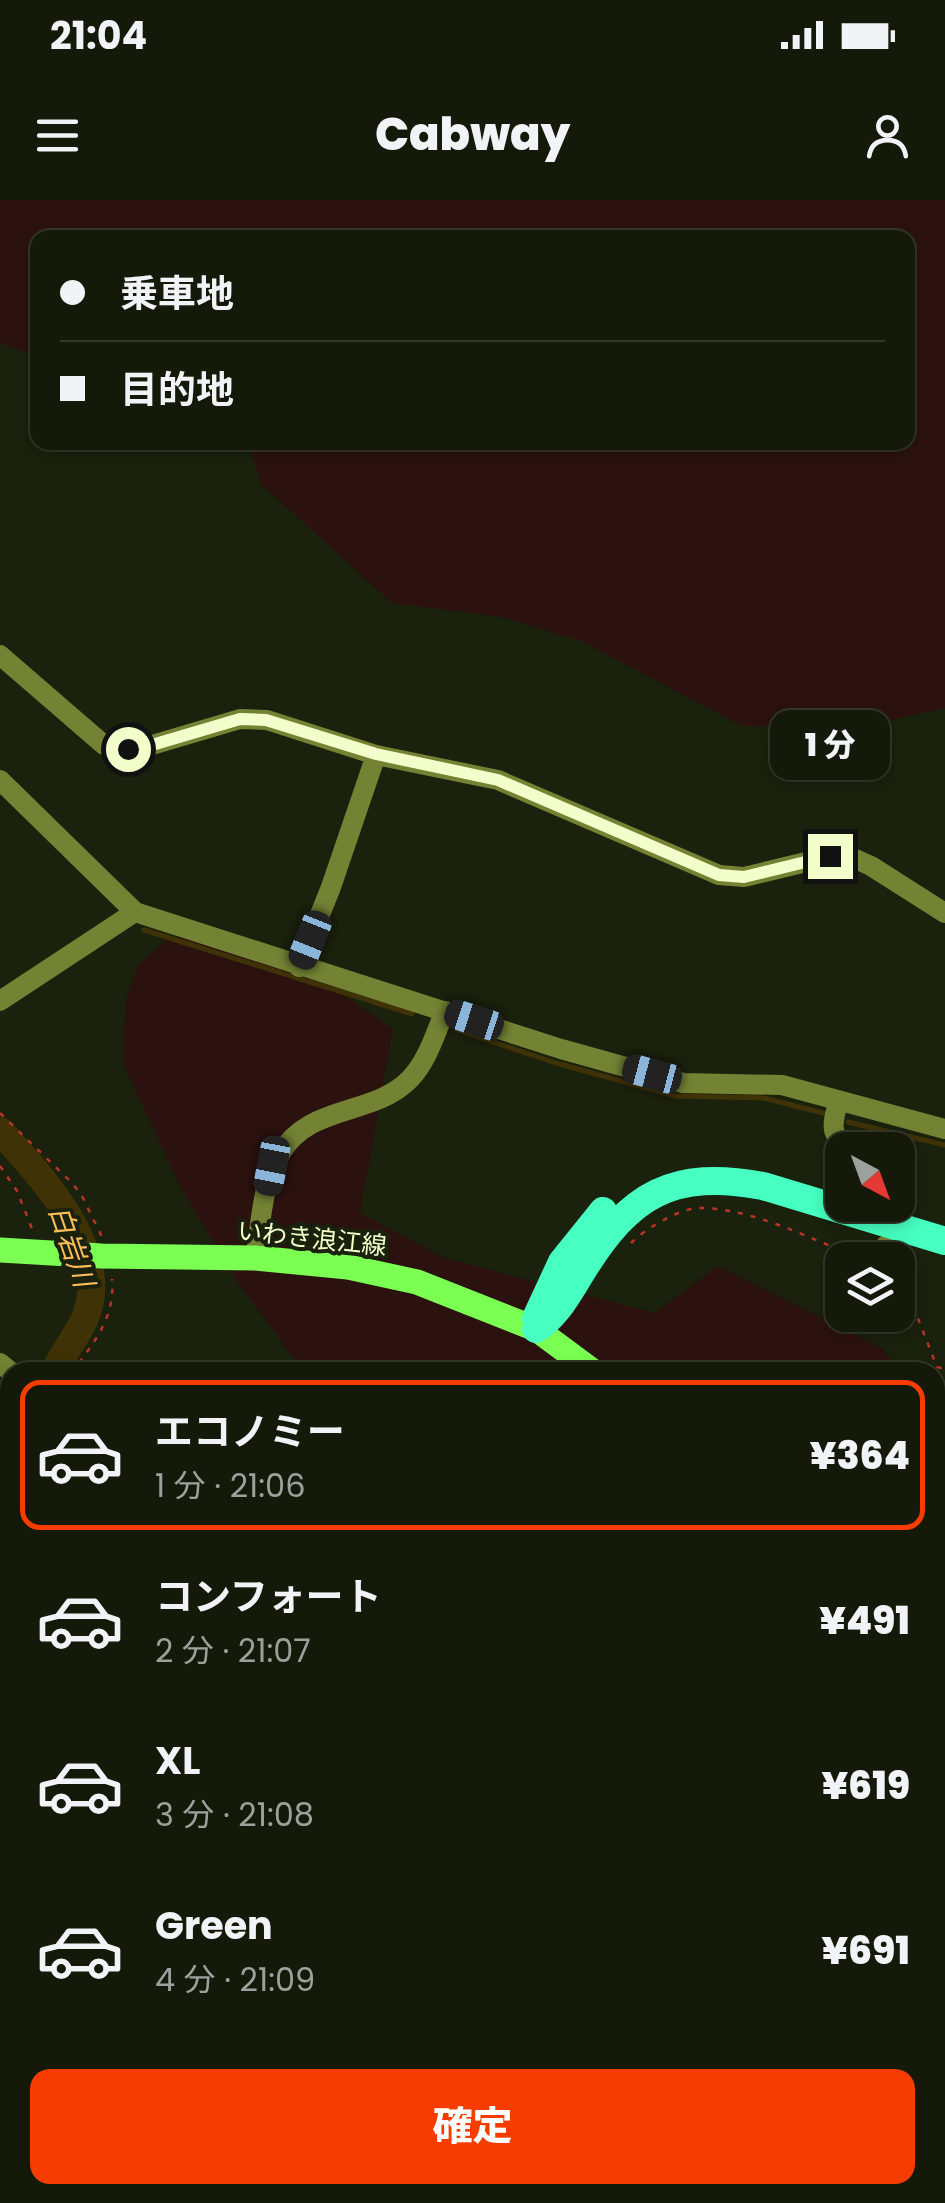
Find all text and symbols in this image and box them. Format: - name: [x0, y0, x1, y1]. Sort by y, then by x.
- text: 21:04: [50, 9, 147, 62]
- text: Cabway: [375, 103, 570, 166]
- icon: menu: [30, 108, 85, 163]
- icon: person: [860, 108, 915, 163]
- text: 乗車地: [120, 267, 234, 320]
- text: 目的地: [120, 363, 234, 416]
- callout: 1 分: [770, 711, 890, 781]
- text: 1 分: [805, 722, 855, 767]
- route start: [106, 727, 151, 772]
- route end: [808, 834, 853, 879]
- car: [285, 907, 335, 973]
- car: [441, 996, 507, 1044]
- car: [619, 1052, 685, 1096]
- north arrow: [825, 1132, 915, 1222]
- map controls: [825, 1132, 915, 1332]
- car: [252, 1134, 292, 1198]
- water label: 白岩川: [39, 1200, 105, 1295]
- street label: いわき浪江線: [236, 1213, 388, 1264]
- button: layers: [825, 1242, 915, 1332]
- text: エコノミー: [155, 1405, 345, 1458]
- icon: car: [35, 1410, 125, 1500]
- text: ¥364: [810, 1429, 910, 1482]
- text: 1 分 · 21:06: [155, 1463, 306, 1508]
- text: コンフォート: [155, 1570, 382, 1623]
- icon: car: [35, 1575, 125, 1665]
- text: ¥491: [819, 1594, 910, 1647]
- text: 2 分 · 21:07: [155, 1628, 311, 1673]
- text: XL: [155, 1734, 200, 1787]
- icon: car: [35, 1740, 125, 1830]
- text: ¥619: [821, 1759, 910, 1812]
- text: 3 分 · 21:08: [155, 1792, 314, 1837]
- text: Green: [155, 1899, 273, 1952]
- icon: car: [35, 1905, 125, 1995]
- text: ¥691: [821, 1924, 910, 1977]
- text: 4 分 · 21:09: [155, 1957, 315, 2002]
- button: 確定: [30, 2069, 915, 2184]

